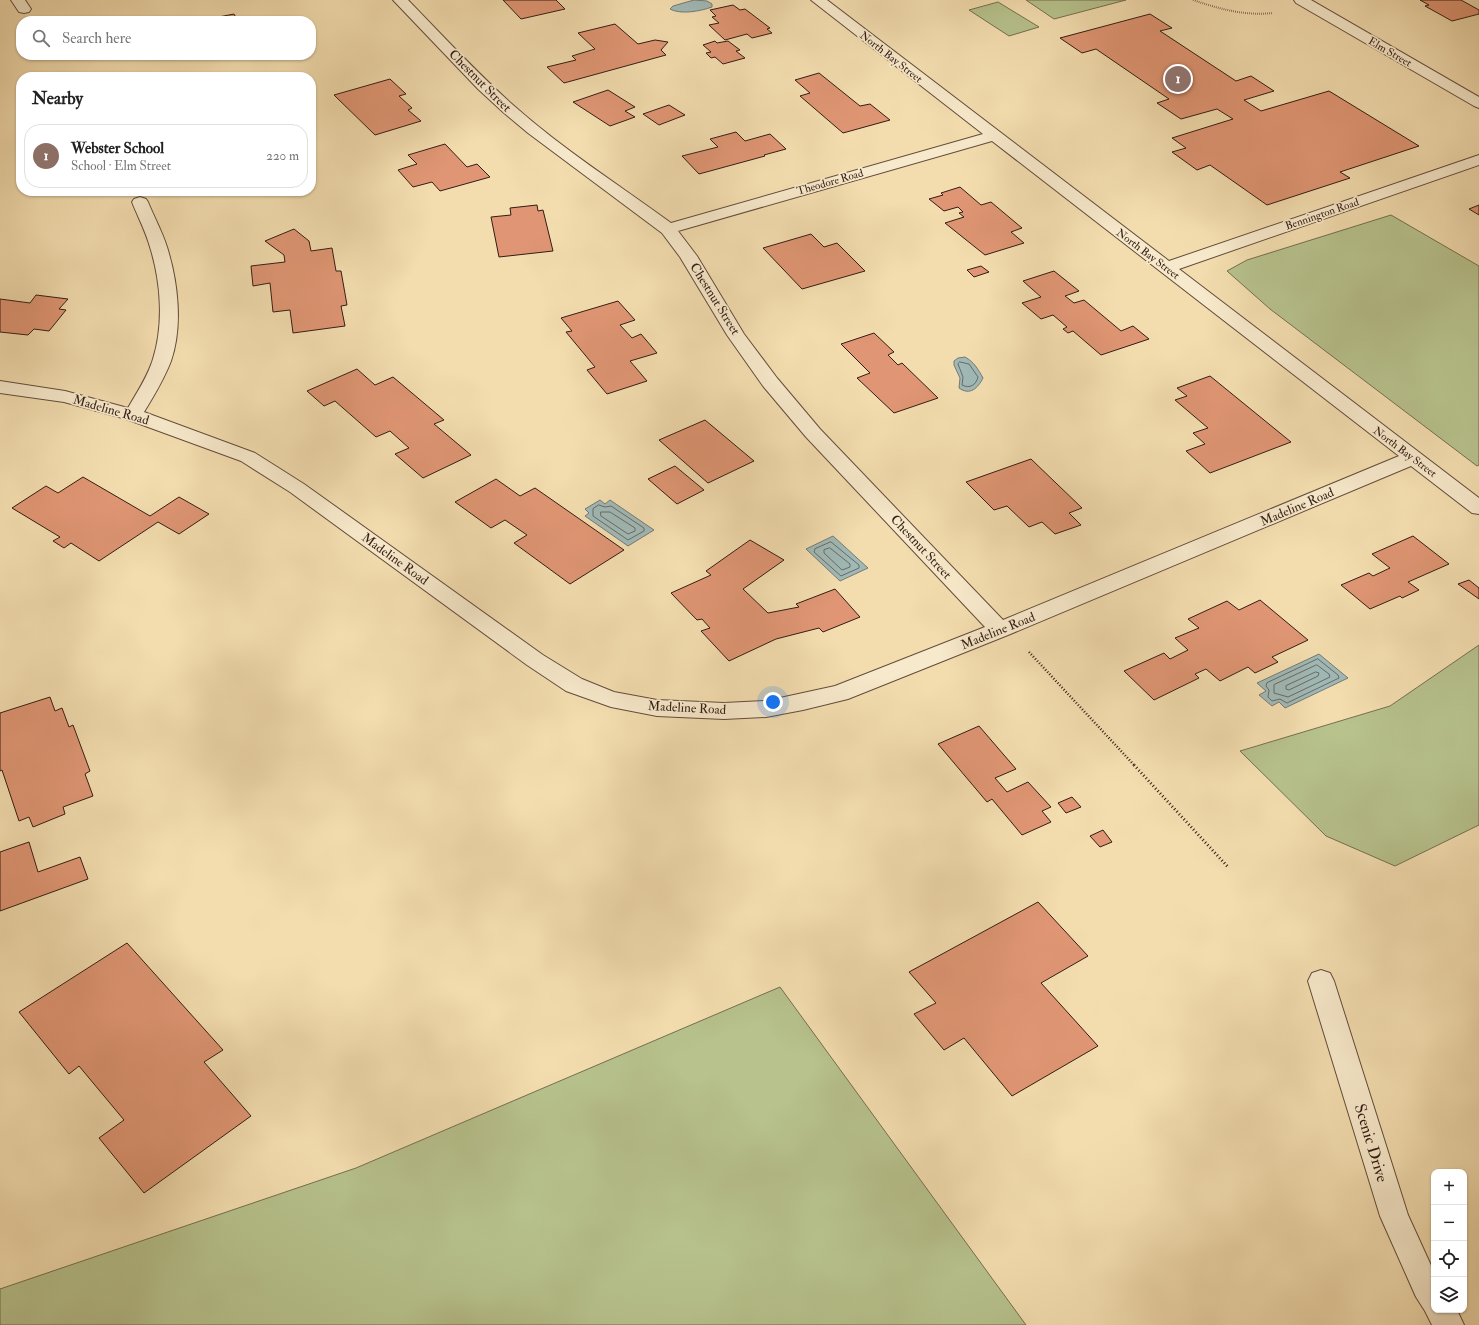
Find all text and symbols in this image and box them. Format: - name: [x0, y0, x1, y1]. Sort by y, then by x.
- search box: [16, 16, 316, 60]
- icon: search: [30, 27, 52, 49]
- text: Search here: [62, 29, 131, 48]
- street label: North Bay Street: [856, 29, 925, 87]
- street label: Elm Street: [1366, 34, 1414, 70]
- street label: Chestnut Street: [445, 46, 515, 116]
- pin: 1: [1165, 64, 1191, 94]
- text: Nearby: [32, 88, 83, 109]
- text: Webster School: [71, 139, 164, 158]
- text: 1: [44, 148, 48, 164]
- text: 220 m: [266, 148, 299, 164]
- text: School · Elm Street: [71, 158, 171, 174]
- street label: Theodore Road: [795, 166, 865, 198]
- street label: Bennington Road: [1283, 195, 1361, 233]
- street label: North Bay Street: [1113, 226, 1183, 283]
- street label: Chestnut Street: [686, 260, 744, 338]
- street label: Madeline Road: [71, 391, 152, 429]
- street label: North Bay Street: [1370, 424, 1440, 481]
- street label: Madeline Road: [1258, 484, 1337, 530]
- street label: Chestnut Street: [887, 512, 955, 582]
- street label: Madeline Road: [359, 529, 432, 589]
- street label: Madeline Road: [959, 609, 1038, 653]
- your location: [763, 692, 783, 712]
- street label: Madeline Road: [647, 698, 727, 718]
- street label: Scenic Drive: [1350, 1101, 1392, 1185]
- map controls: [1431, 1169, 1467, 1313]
- button: +: [1431, 1169, 1467, 1205]
- button: −: [1431, 1205, 1467, 1241]
- button: locate: [1431, 1241, 1467, 1277]
- button: layers: [1431, 1277, 1467, 1313]

